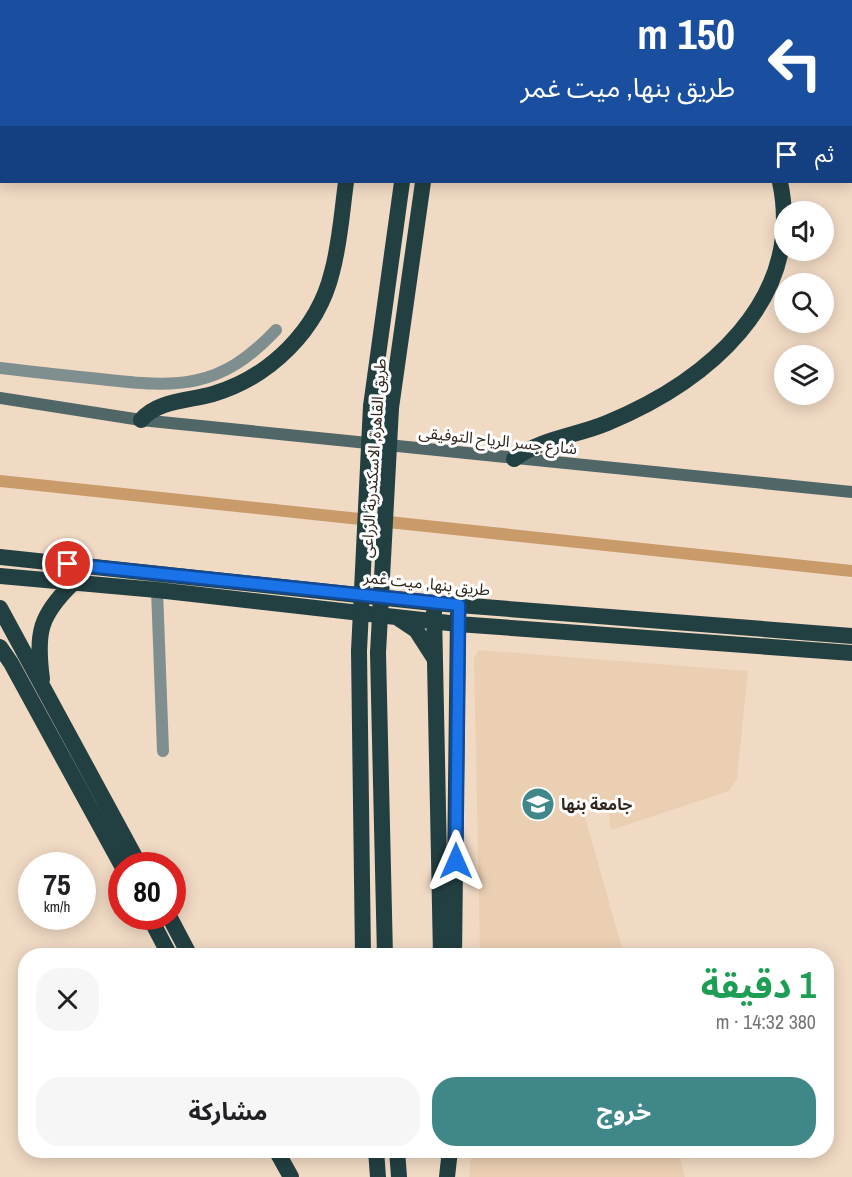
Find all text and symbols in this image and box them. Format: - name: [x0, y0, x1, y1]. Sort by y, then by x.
- text: 150 m: [637, 6, 735, 62]
- icon: left: [756, 24, 834, 102]
- text: طريق بنها, ميت غمر: [521, 69, 735, 105]
- icon: arrive: [770, 138, 803, 171]
- text: ثم: [815, 139, 834, 169]
- map controls: [774, 201, 834, 405]
- button: sound: [774, 201, 834, 261]
- button: search: [774, 273, 834, 333]
- button: layers: [774, 345, 834, 405]
- street label: طريق القاهرة, الاسكندرية الزراعى: [355, 357, 391, 559]
- street label: شارع جسر الرياح التوفيقى: [417, 421, 578, 461]
- pin: [42, 538, 93, 589]
- icon: arrive: [51, 547, 84, 580]
- street label: طريق بنها, ميت غمر: [362, 565, 491, 601]
- school or university icon: جامعة بنها: [520, 786, 556, 822]
- place label: جامعة بنها: [561, 793, 632, 815]
- position arrow: [424, 829, 488, 893]
- speed limit sign: 80: [108, 852, 186, 930]
- text: 75: [43, 864, 71, 904]
- text: km/h: [44, 896, 70, 917]
- text: 1 دقيقة: [701, 961, 816, 1009]
- button: close: [36, 968, 99, 1031]
- text: 380 m · 14:32: [716, 1008, 816, 1035]
- button: مشاركة: [36, 1077, 420, 1146]
- button: خروج: [432, 1077, 816, 1146]

